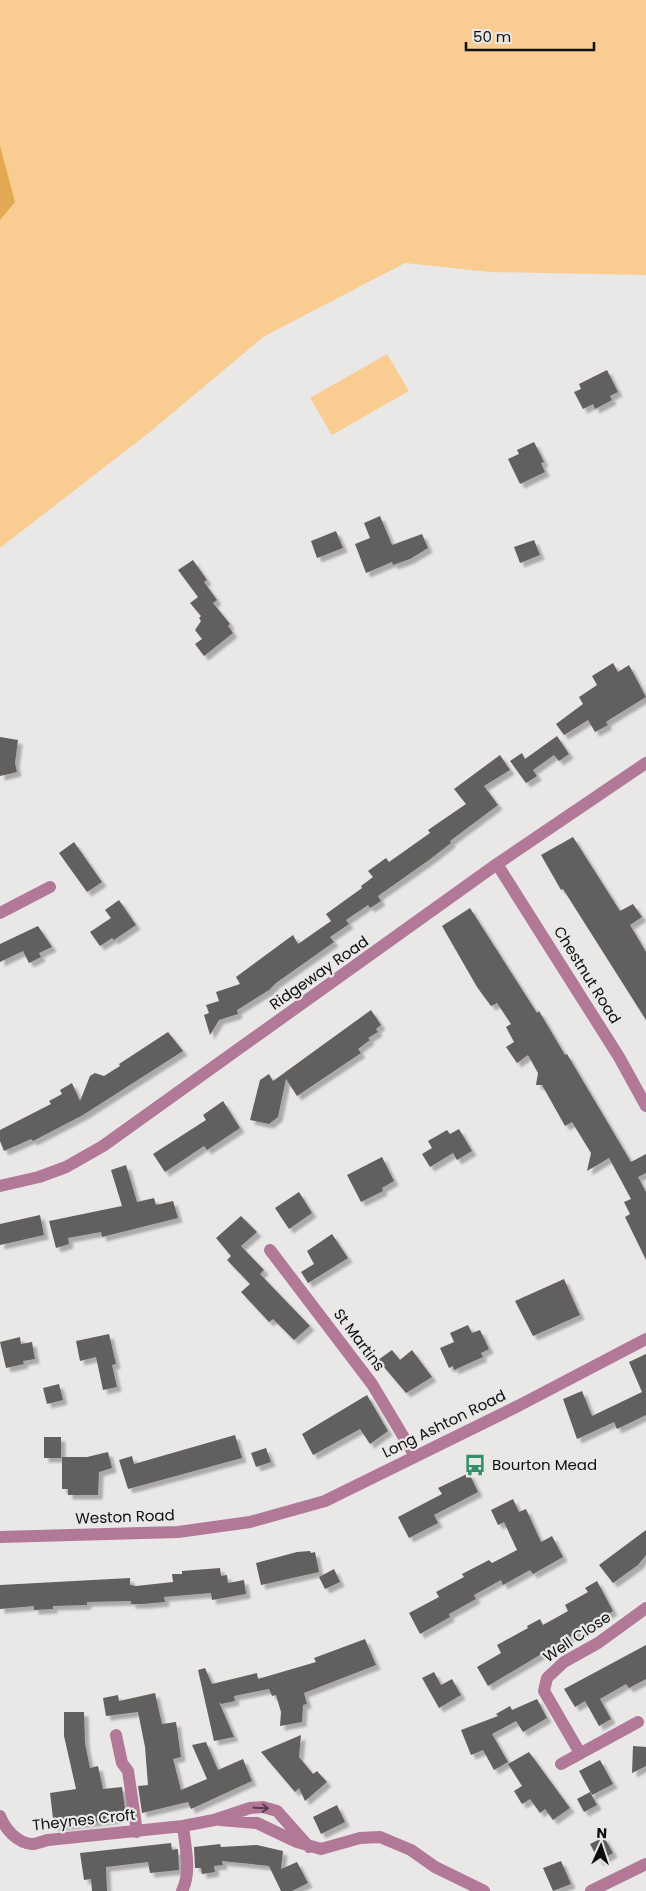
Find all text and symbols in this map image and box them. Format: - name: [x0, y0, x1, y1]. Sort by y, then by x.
- scale bar: [466, 20, 594, 52]
- text: 50 m: [473, 26, 511, 47]
- street label: Chestnut Road: [549, 922, 626, 1028]
- street label: Ridgeway Road: [265, 931, 372, 1015]
- street label: St Martins: [329, 1304, 390, 1375]
- street label: Long Ashton Road: [378, 1385, 509, 1463]
- bus stop icon: Bourton Mead: [462, 1452, 488, 1478]
- place label: Bourton Mead: [492, 1454, 597, 1475]
- street label: Weston Road: [75, 1504, 175, 1529]
- street label: Well Close: [539, 1606, 615, 1667]
- street label: Theynes Croft: [31, 1804, 136, 1835]
- one-way arrow: [252, 1804, 268, 1813]
- north arrow: [576, 1821, 626, 1871]
- text: N: [596, 1823, 607, 1843]

